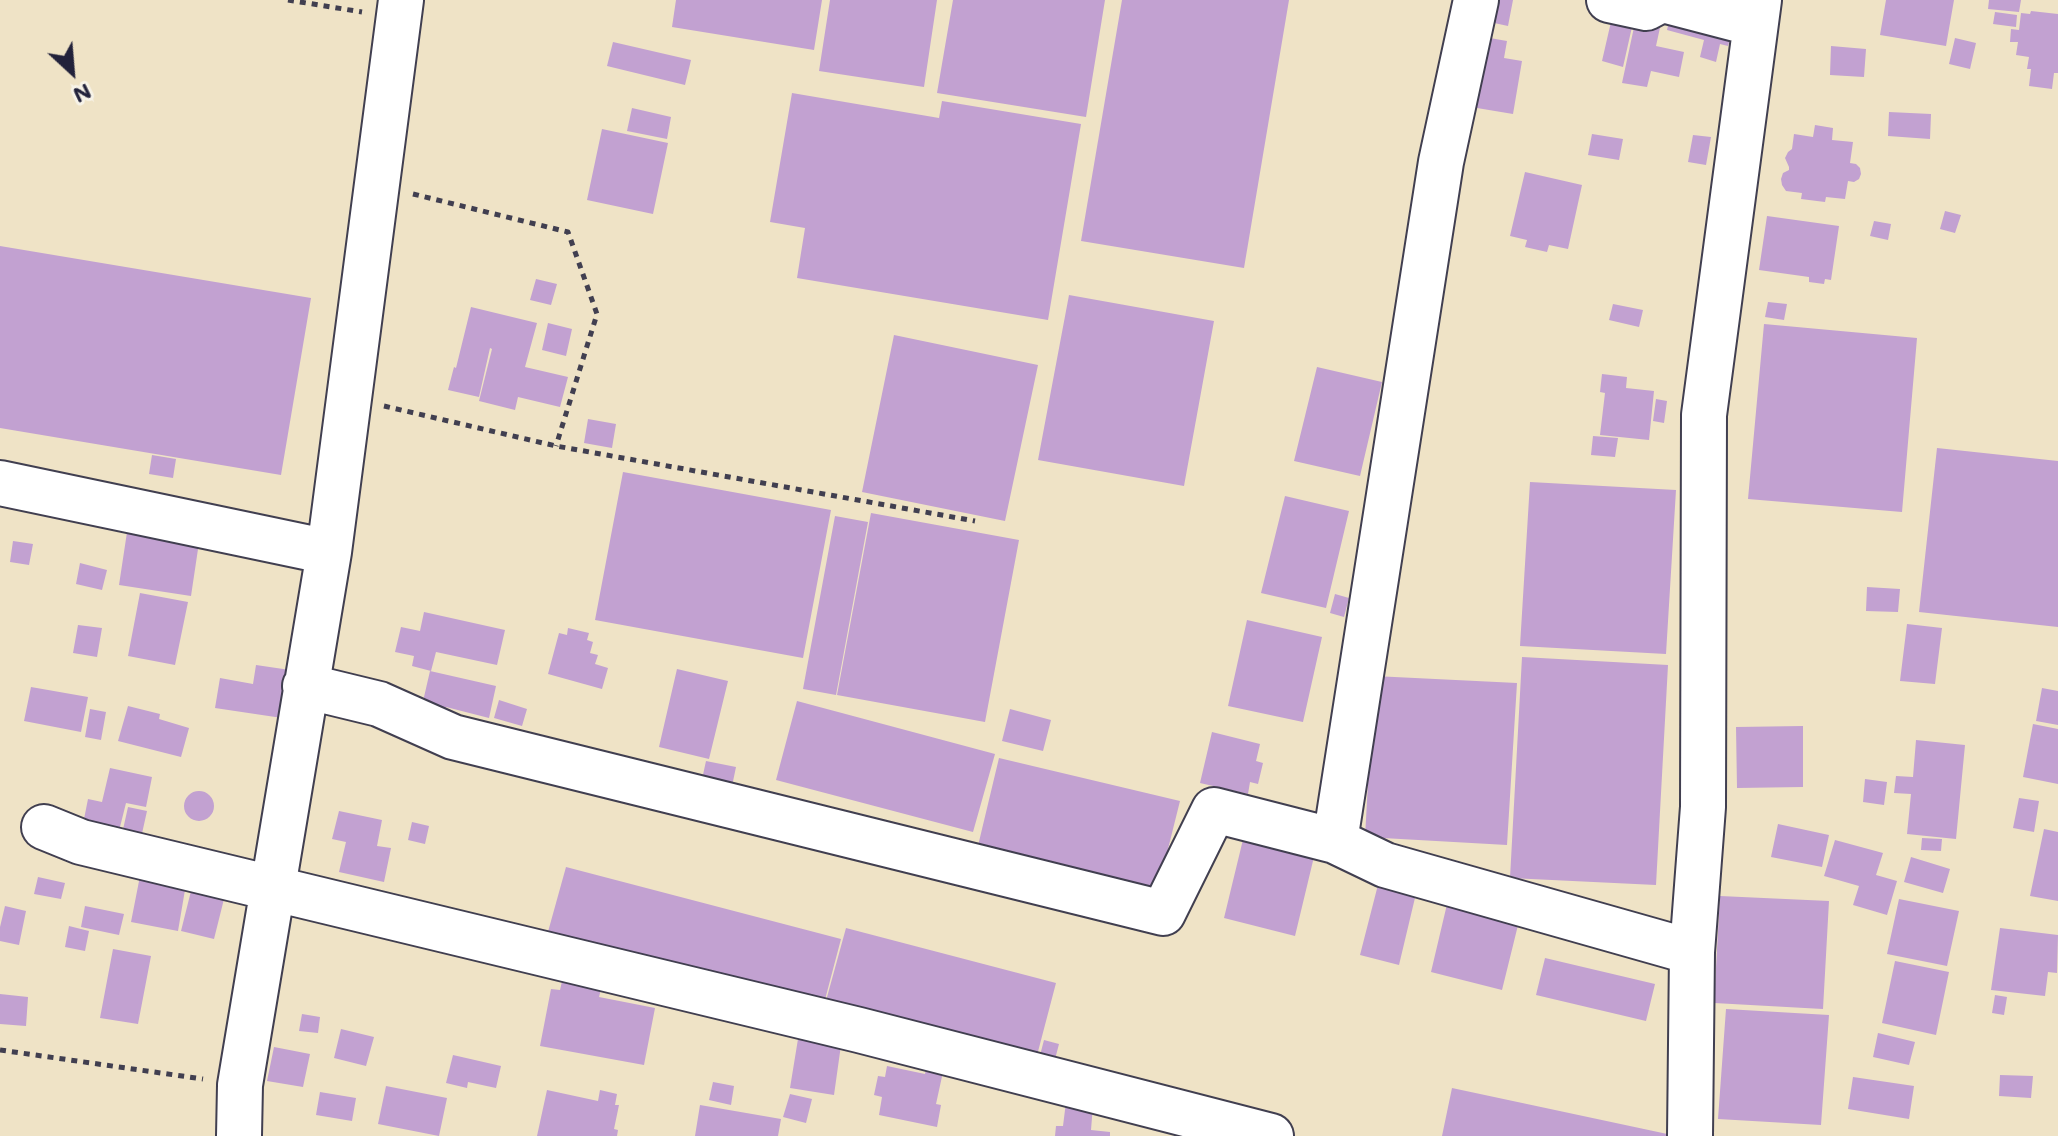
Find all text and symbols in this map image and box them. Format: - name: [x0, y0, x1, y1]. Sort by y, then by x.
- north arrow: [32, 32, 112, 112]
- text: N: [69, 77, 97, 111]

